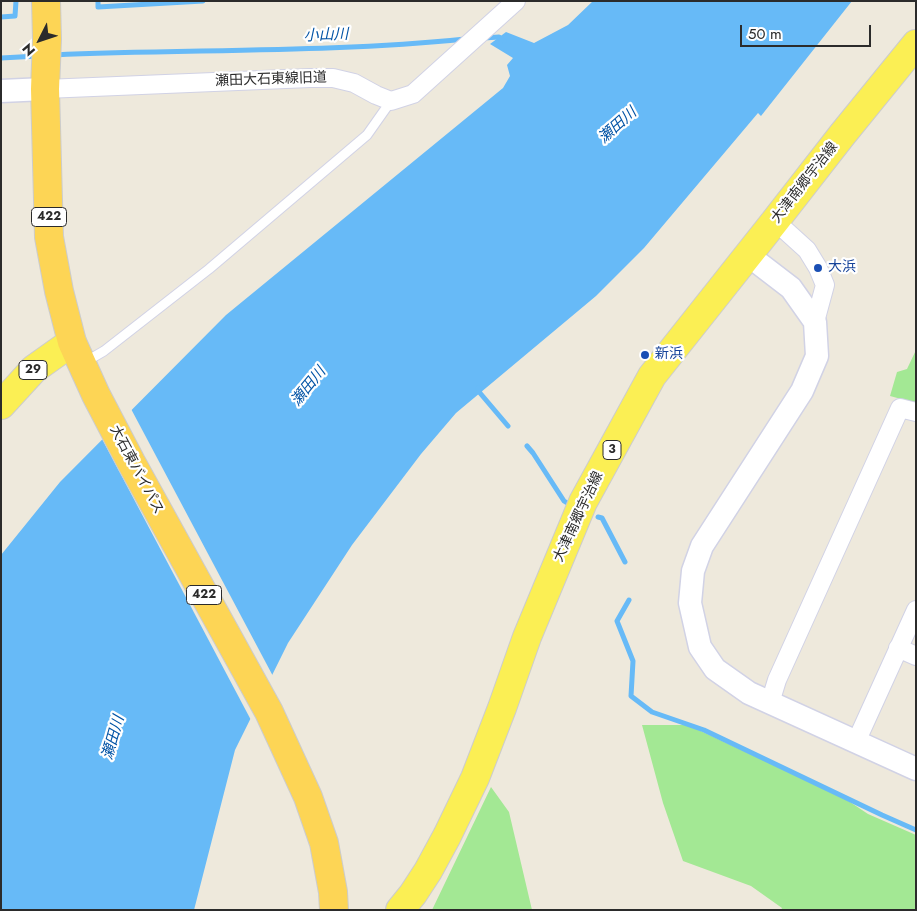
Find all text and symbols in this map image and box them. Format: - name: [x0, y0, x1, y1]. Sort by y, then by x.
- north arrow: [15, 15, 65, 65]
- scale bar: [742, 15, 873, 47]
- text: 50 m: [748, 23, 782, 45]
- water label: 小山川: [303, 26, 349, 46]
- text: N: [17, 39, 40, 61]
- street label: 瀬田大石東線旧道: [215, 70, 327, 90]
- water label: 瀬田川: [595, 104, 641, 148]
- street label: 大津南郷宇治線: [768, 139, 842, 227]
- road number: 422: [32, 208, 66, 226]
- place label: 大浜: [828, 260, 856, 276]
- marker: 大浜: [812, 262, 824, 274]
- place label: 新浜: [655, 347, 683, 363]
- marker: 新浜: [639, 349, 651, 361]
- road number: 29: [19, 360, 47, 380]
- water label: 瀬田川: [288, 364, 330, 410]
- street label: 大石東バイパス: [106, 423, 166, 517]
- road number: 3: [603, 440, 621, 460]
- street label: 大津南郷宇治線: [551, 469, 607, 565]
- road number: 422: [186, 586, 222, 604]
- water label: 瀬田川: [99, 714, 129, 762]

